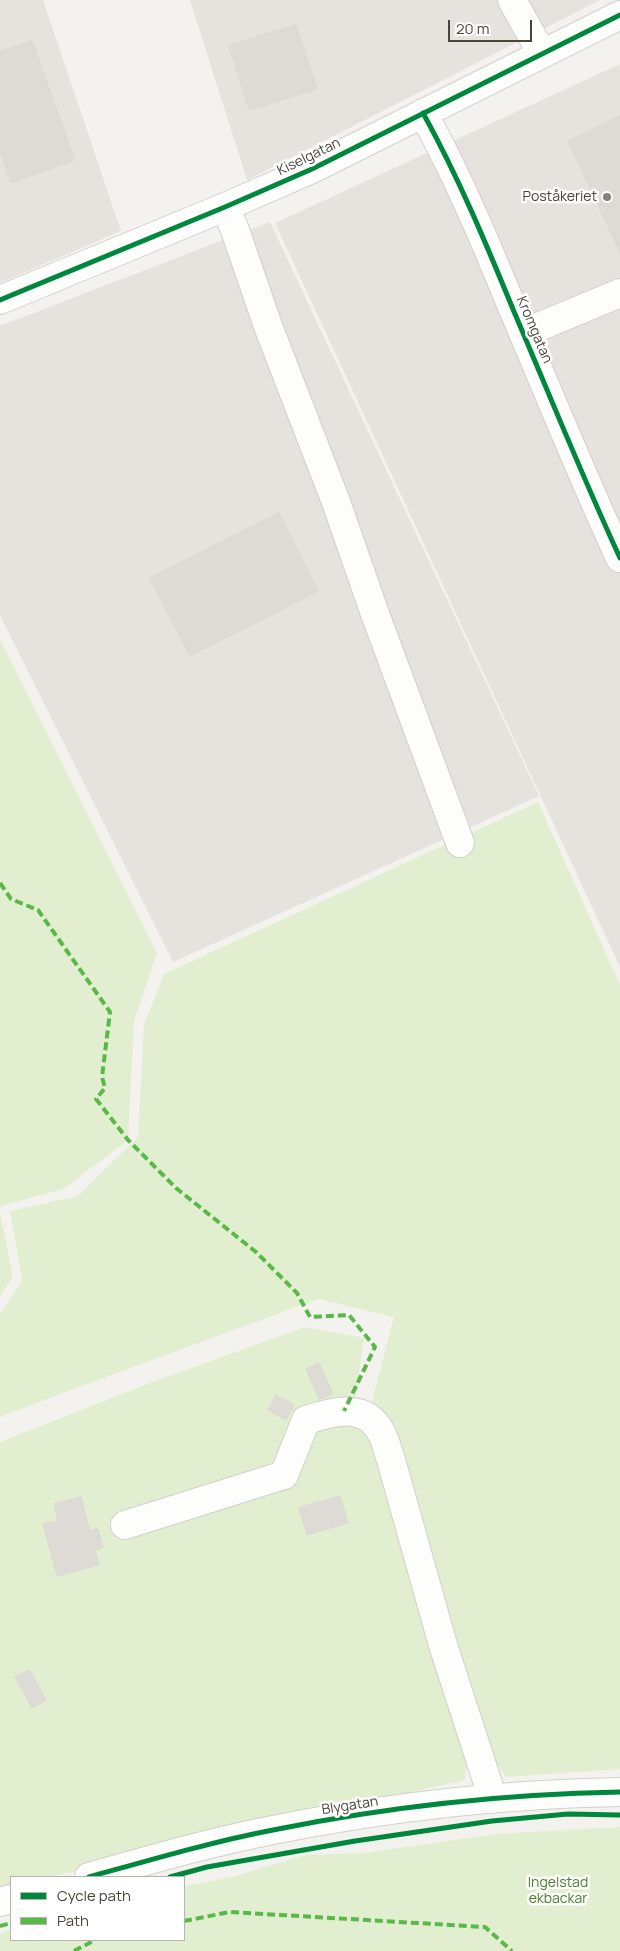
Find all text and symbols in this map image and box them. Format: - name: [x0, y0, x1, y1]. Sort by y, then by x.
- scale bar: [450, 10, 534, 42]
- text: 20 m: [456, 18, 489, 39]
- street label: Kiselgatan: [275, 135, 343, 179]
- place label: Poståkeriet: [523, 189, 597, 205]
- marker: Poståkeriet: [601, 191, 613, 203]
- street label: Kromgatan: [512, 294, 556, 366]
- street label: Blygatan: [321, 1793, 379, 1819]
- park label: Ingelstad ekbackar: [528, 1875, 588, 1908]
- legend: [10, 1876, 185, 1941]
- text: Cycle path: [57, 1885, 131, 1906]
- text: Path: [57, 1910, 89, 1931]

